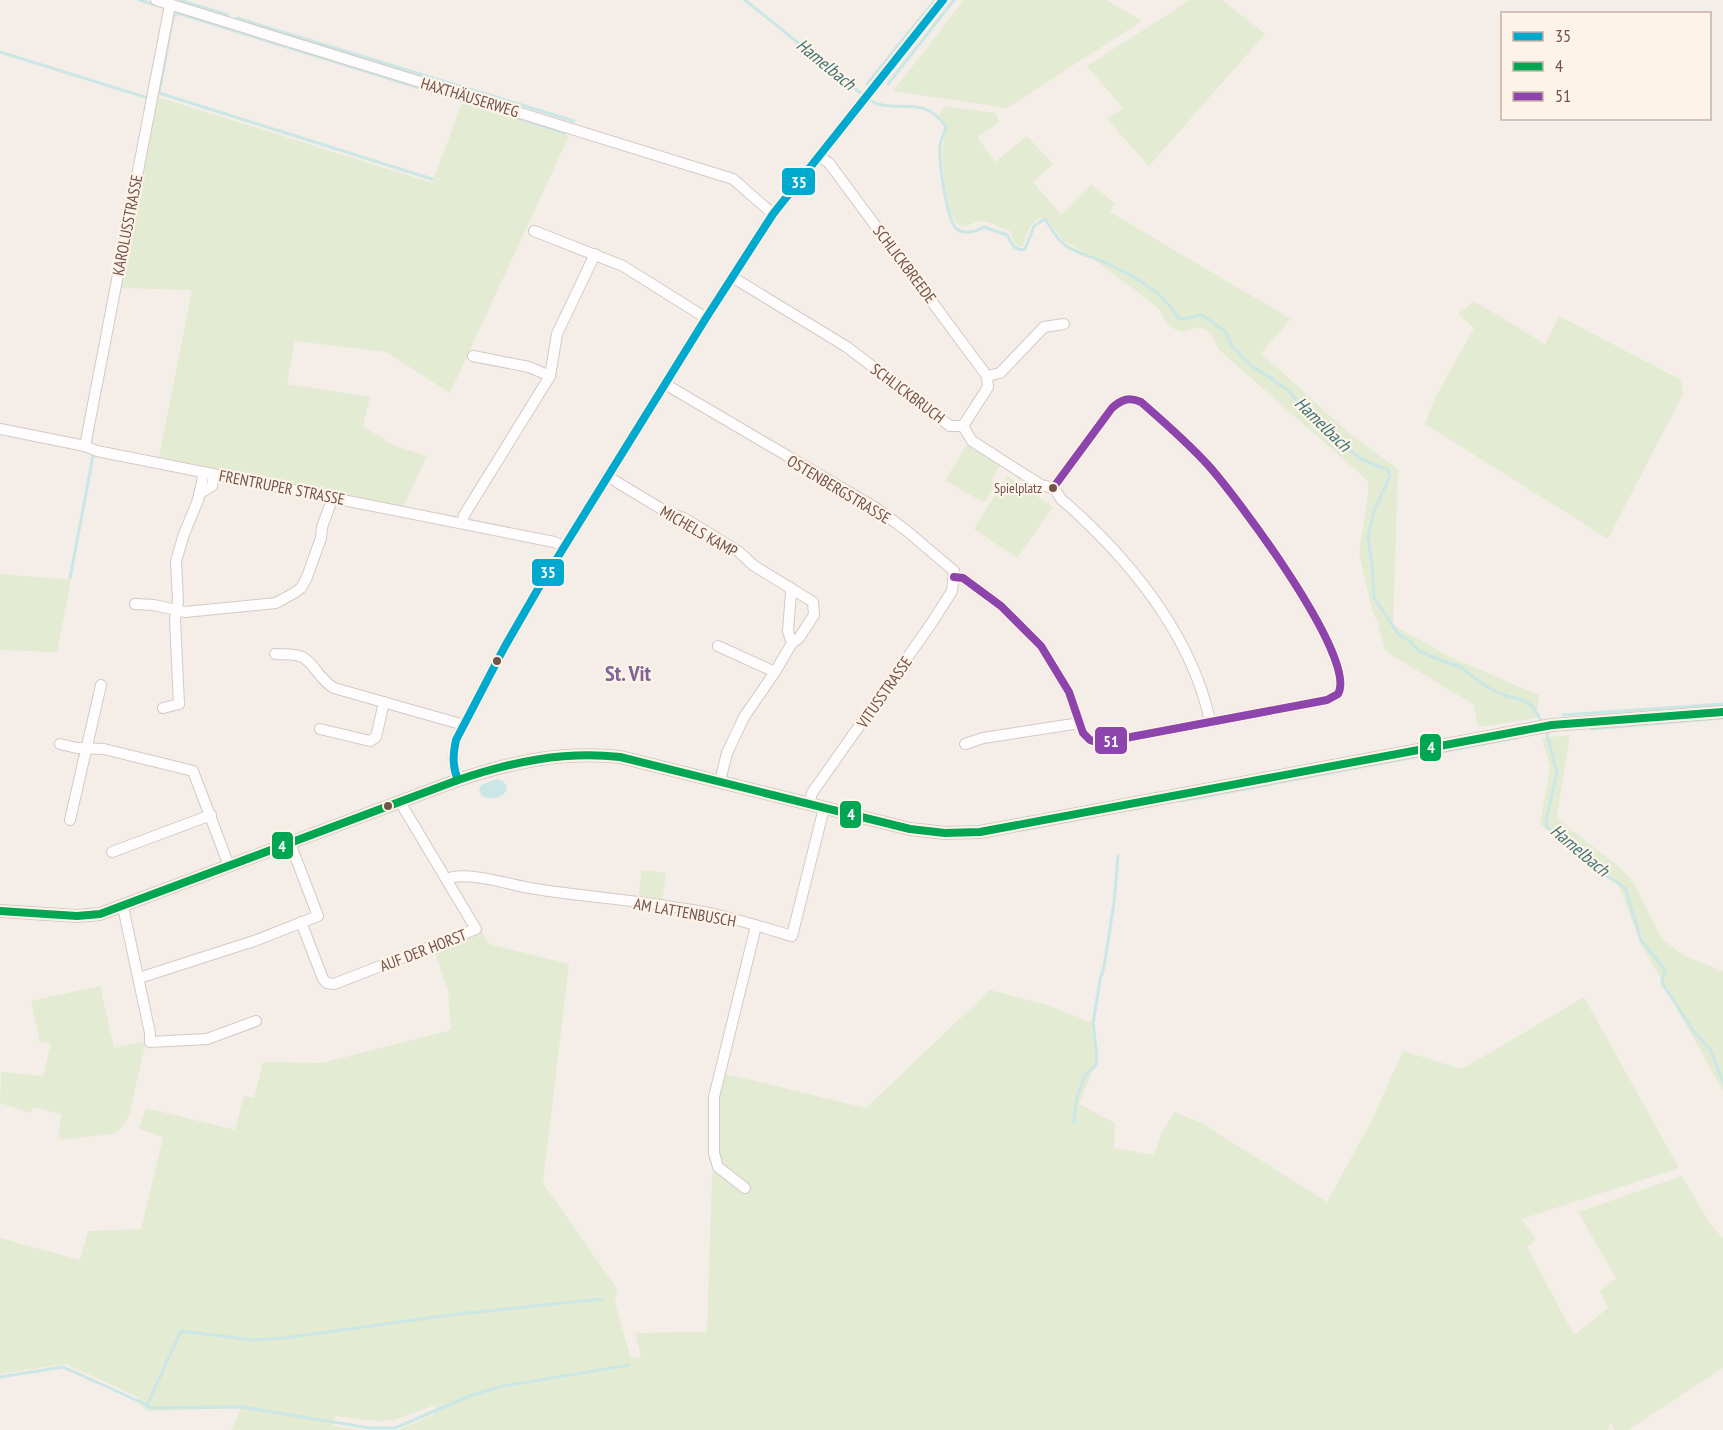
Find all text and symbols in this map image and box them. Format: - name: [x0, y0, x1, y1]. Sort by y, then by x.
- legend: [1501, 12, 1711, 120]
- text: 35: [1555, 24, 1571, 47]
- water label: Hamelbach: [792, 33, 861, 95]
- text: 4: [1555, 54, 1563, 77]
- street label: HAXTHÄUSERWEG: [419, 73, 521, 121]
- text: 51: [1555, 84, 1571, 107]
- line badge: 35: [781, 167, 816, 196]
- text: 35: [791, 172, 807, 192]
- street label: KAROLUSSTRASSE: [107, 173, 147, 277]
- street label: SCHLICKBREEDE: [869, 221, 941, 307]
- street label: SCHLICKBRUCH: [867, 359, 949, 427]
- water label: Hamelbach: [1290, 392, 1357, 457]
- street label: OSTENBERGSTRASSE: [784, 450, 894, 528]
- street label: FRENTRUPER STRASSE: [217, 465, 347, 509]
- place label: Spielplatz: [994, 479, 1042, 497]
- marker: Spielplatz: [1047, 482, 1059, 494]
- street label: MICHELS KAMP: [657, 501, 741, 561]
- line badge: 35: [531, 558, 565, 587]
- text: 35: [540, 562, 556, 582]
- street label: VITUSSTRASSE: [851, 652, 916, 733]
- unlabelled marker: [491, 655, 503, 667]
- district label: St. Vit: [605, 659, 651, 687]
- line badge: 51: [1094, 726, 1128, 755]
- text: 51: [1103, 731, 1119, 751]
- line badge: 4: [1419, 733, 1442, 762]
- text: 4: [1427, 737, 1435, 757]
- unlabelled marker: [382, 800, 394, 812]
- line badge: 4: [839, 800, 862, 829]
- text: 4: [847, 804, 855, 824]
- water label: Hamelbach: [1546, 819, 1615, 882]
- line badge: 4: [271, 831, 294, 860]
- text: 4: [278, 836, 286, 856]
- street label: AM LATTENBUSCH: [632, 893, 738, 931]
- street label: AUF DER HORST: [377, 924, 469, 976]

